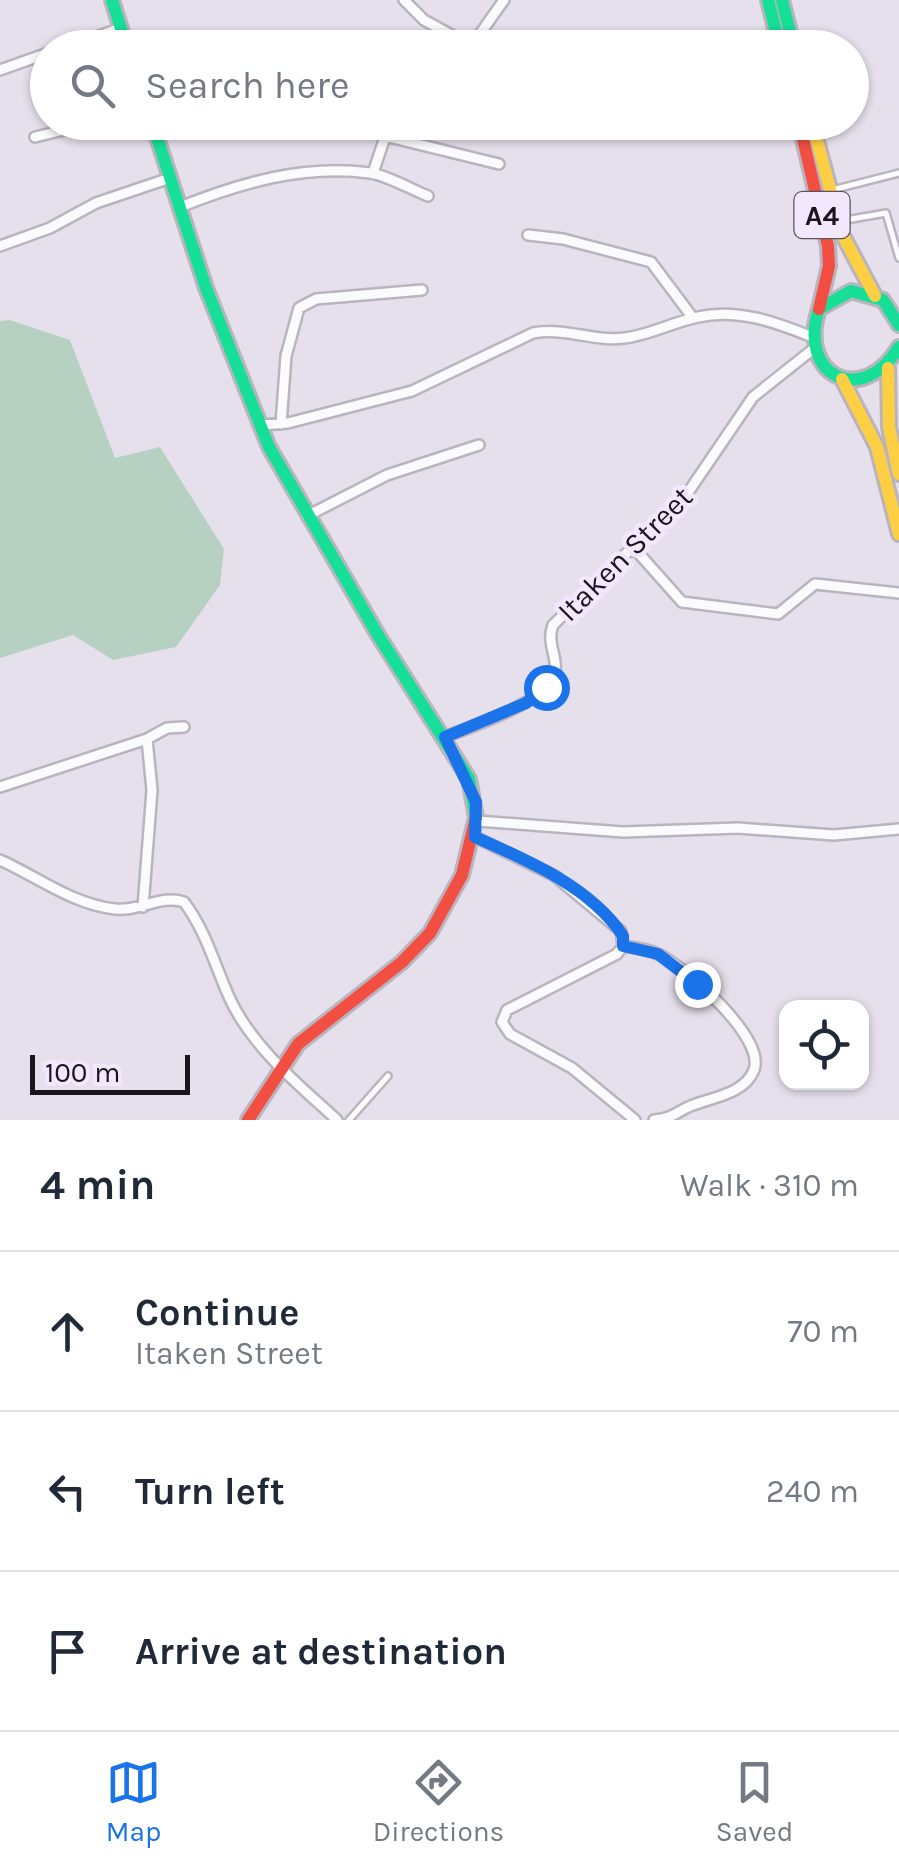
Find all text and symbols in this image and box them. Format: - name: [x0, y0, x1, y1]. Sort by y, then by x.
- search box: [30, 30, 869, 140]
- icon: search: [65, 58, 120, 113]
- text: Search here: [145, 63, 349, 108]
- road number: A4: [794, 192, 850, 238]
- street label: Itaken Street: [550, 479, 700, 629]
- route start: [524, 665, 570, 711]
- route end: [675, 962, 721, 1008]
- map controls: [779, 1000, 869, 1090]
- button: locate: [779, 1000, 869, 1090]
- scale bar: [30, 1050, 190, 1094]
- text: 100 m: [45, 1056, 120, 1089]
- text: 4 min: [40, 1160, 155, 1210]
- text: Walk · 310 m: [680, 1167, 859, 1204]
- text: Continue: [135, 1290, 299, 1335]
- icon: ahead: [40, 1304, 95, 1359]
- text: 70 m: [787, 1313, 859, 1350]
- text: Itaken Street: [135, 1335, 323, 1372]
- icon: left: [40, 1464, 95, 1519]
- text: Turn left: [135, 1469, 285, 1514]
- text: 240 m: [766, 1473, 859, 1510]
- icon: arrive: [40, 1624, 95, 1679]
- text: Arrive at destination: [135, 1629, 507, 1674]
- tab: Map: [106, 1755, 161, 1848]
- tab: Directions: [373, 1755, 504, 1848]
- tab: Saved: [716, 1755, 793, 1848]

